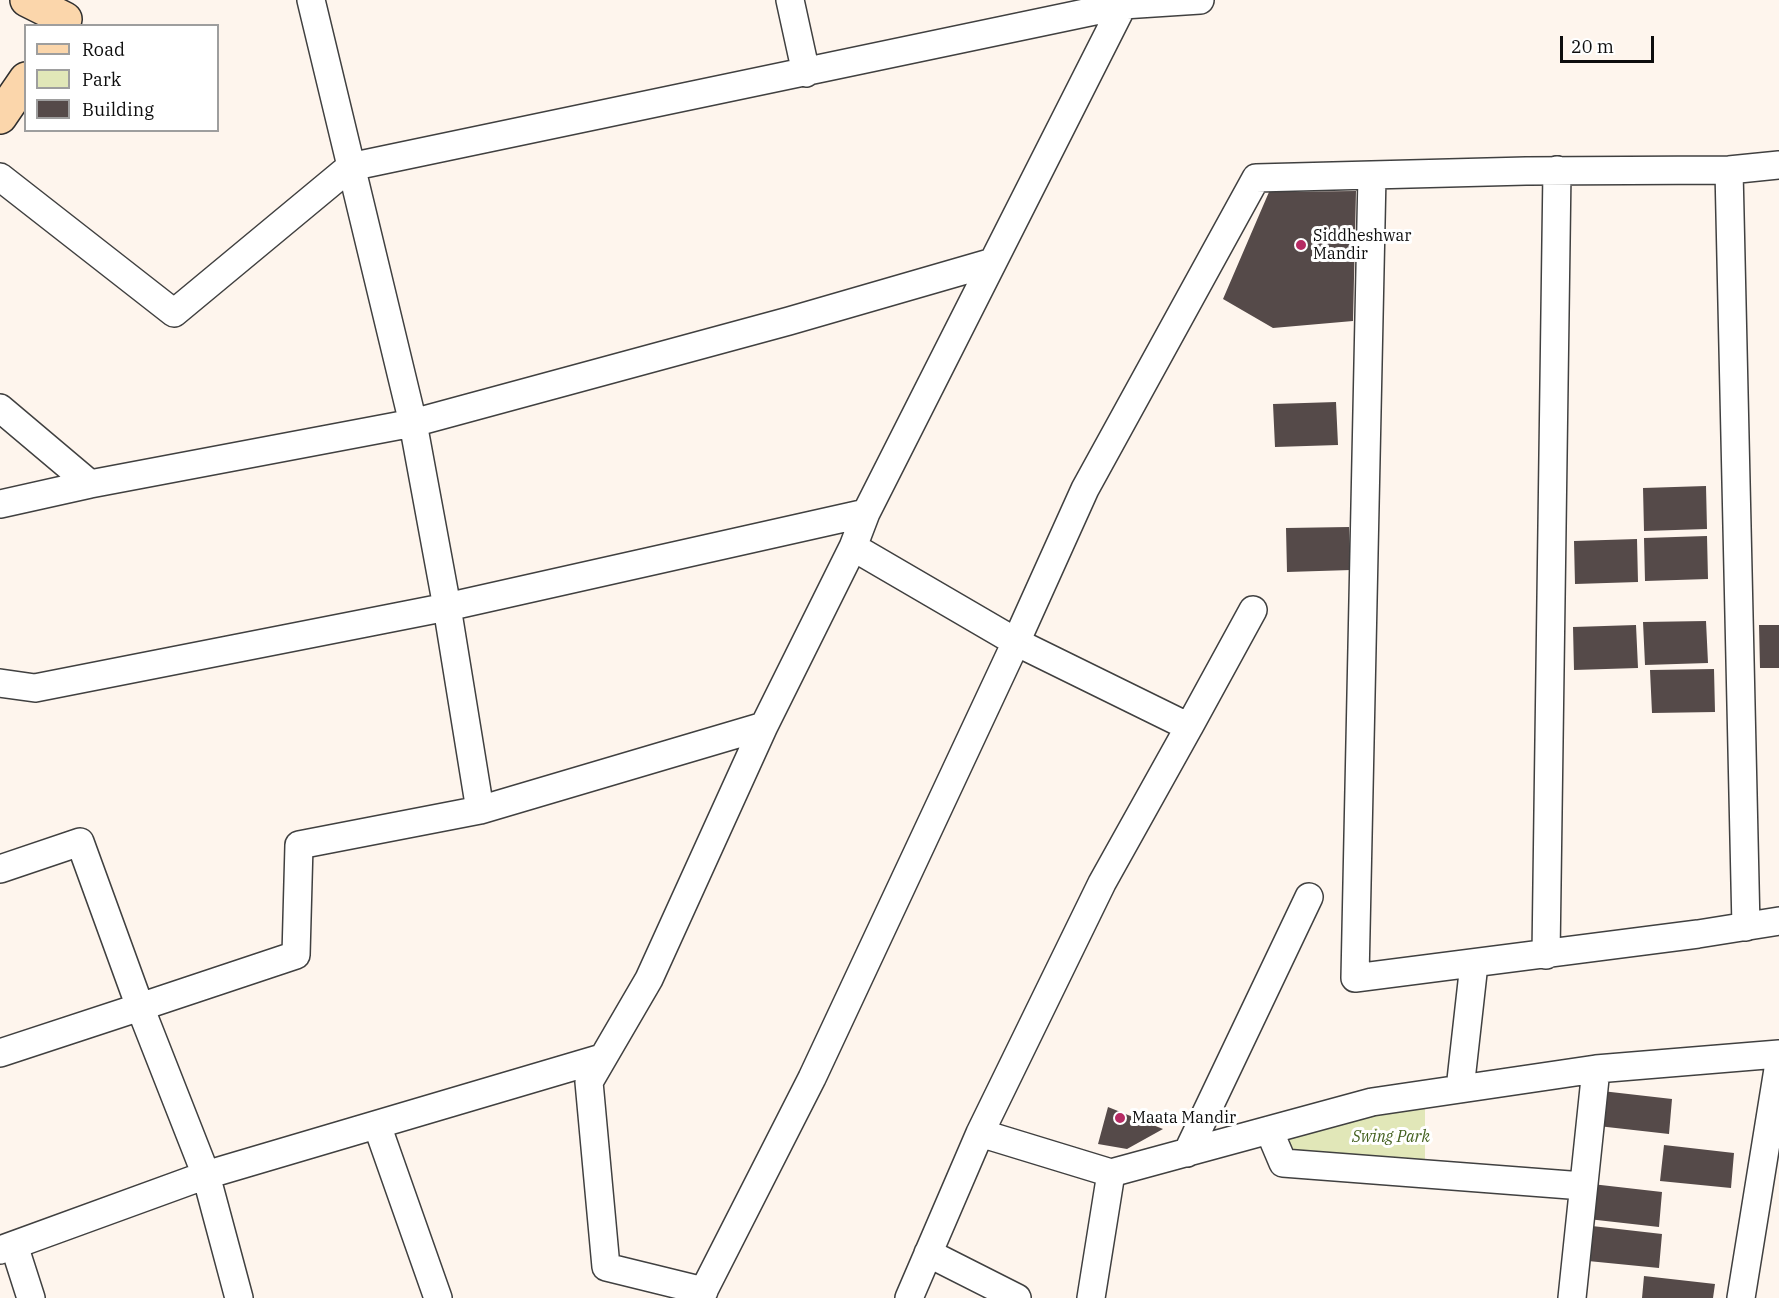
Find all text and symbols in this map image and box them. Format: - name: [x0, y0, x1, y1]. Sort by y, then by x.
- legend: [24, 24, 219, 132]
- scale bar: [1563, 24, 1658, 62]
- text: 20 m: [1571, 35, 1614, 58]
- text: Road: [82, 38, 125, 61]
- text: Park: [82, 68, 121, 91]
- text: Building: [82, 98, 154, 121]
- place label: Siddheshwar Mandir: [1313, 226, 1411, 264]
- marker: Siddheshwar Mandir: [1294, 238, 1308, 252]
- place label: Maata Mandir: [1132, 1108, 1236, 1128]
- marker: Maata Mandir: [1113, 1111, 1127, 1125]
- park label: Swing Park: [1352, 1127, 1430, 1147]

